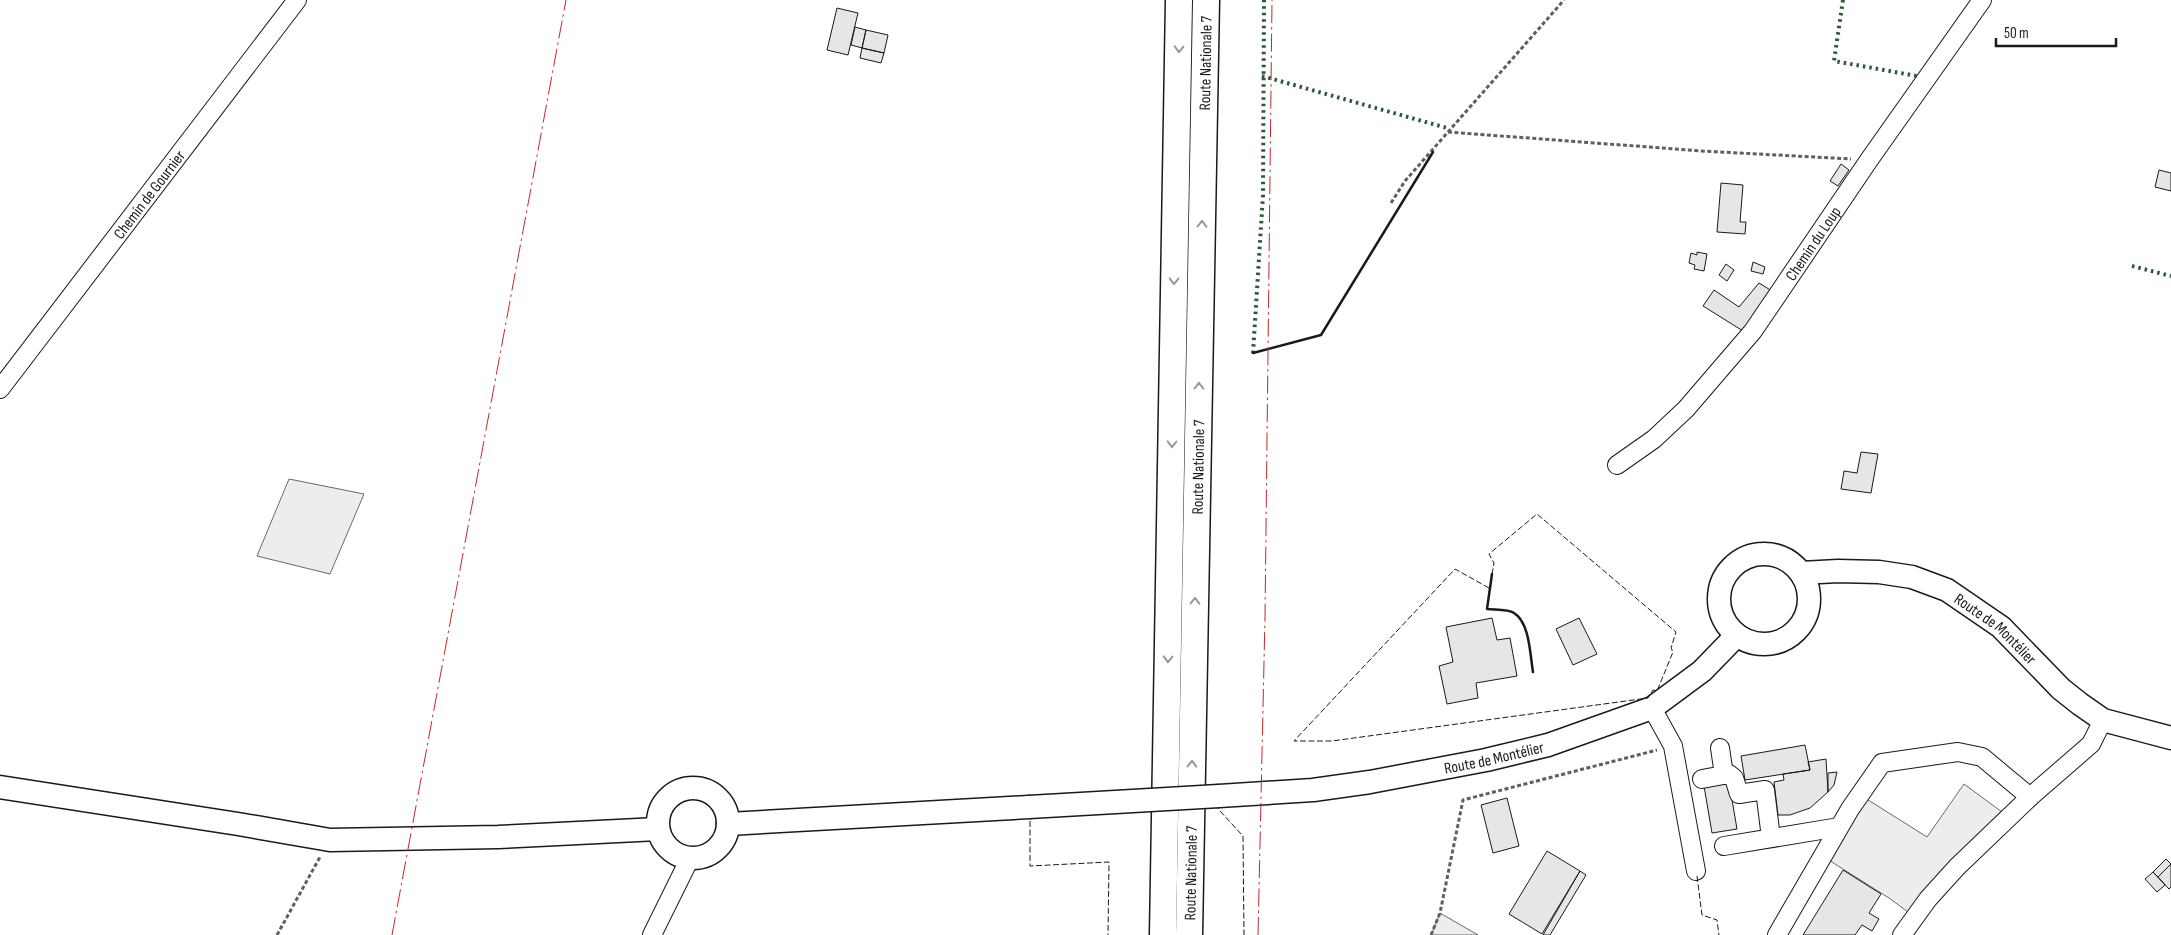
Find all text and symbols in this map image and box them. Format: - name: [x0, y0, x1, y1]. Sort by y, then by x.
- street label: Route Nationale 7: [1196, 15, 1217, 111]
- scale bar: [1996, 15, 2116, 47]
- text: 50 m: [2004, 24, 2029, 43]
- one-way arrow: [1173, 45, 1184, 53]
- street label: Chemin de Gournier: [110, 147, 190, 243]
- street label: Chemin du Loup: [1782, 203, 1846, 285]
- one-way arrow: [1197, 220, 1208, 228]
- one-way arrow: [1169, 277, 1180, 285]
- one-way arrow: [1194, 382, 1205, 390]
- street label: Route Nationale 7: [1189, 419, 1209, 515]
- one-way arrow: [1166, 440, 1177, 448]
- street label: Route de Montélier: [1950, 590, 2040, 669]
- one-way arrow: [1190, 597, 1201, 605]
- one-way arrow: [1163, 655, 1173, 663]
- street label: Route de Montélier: [1443, 738, 1546, 779]
- one-way arrow: [1187, 760, 1198, 768]
- street label: Route Nationale 7: [1181, 825, 1202, 920]

